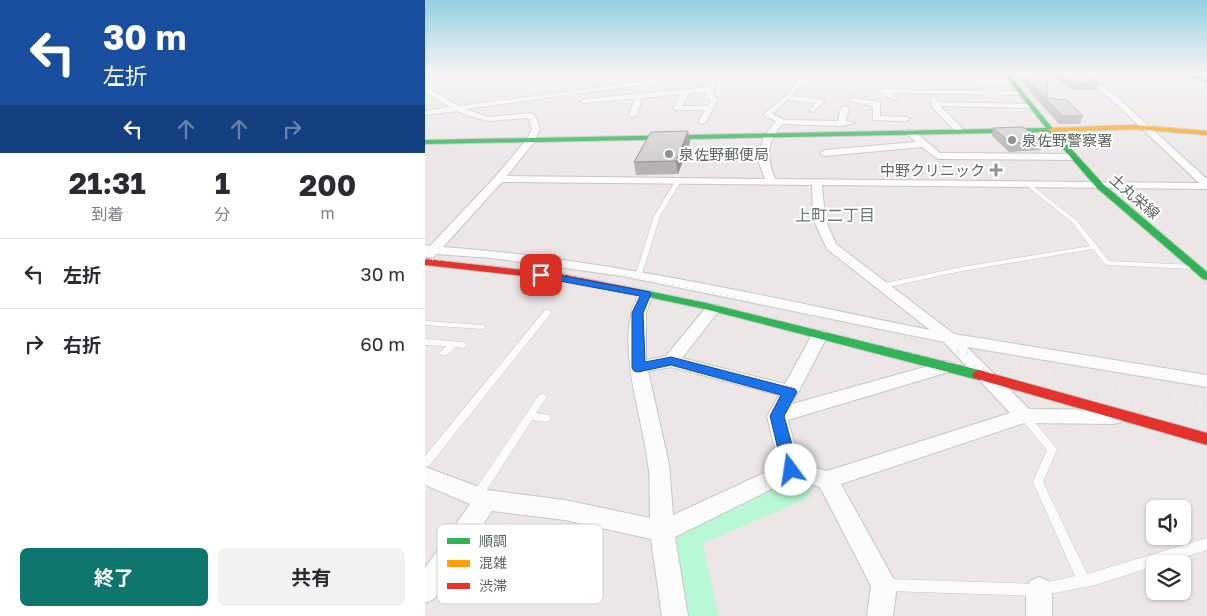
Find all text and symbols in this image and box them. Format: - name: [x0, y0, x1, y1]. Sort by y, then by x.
- text: 30 m: [103, 16, 186, 58]
- icon: left: [20, 20, 85, 85]
- text: 左折: [103, 62, 147, 89]
- icon: left: [119, 115, 147, 143]
- icon: ahead: [172, 115, 200, 143]
- icon: ahead: [225, 115, 253, 143]
- icon: right: [278, 115, 306, 143]
- place label: 泉佐野警察署: [1022, 131, 1112, 149]
- marker: 泉佐野警察署: [1006, 134, 1018, 146]
- place label: 泉佐野郵便局: [679, 145, 769, 163]
- marker: 泉佐野郵便局: [663, 148, 675, 160]
- place label: 中野クリニック: [880, 161, 985, 179]
- marker: 中野クリニック: [989, 163, 1003, 177]
- text: 21:31: [69, 165, 146, 201]
- text: 1: [215, 165, 230, 201]
- text: 200: [299, 167, 356, 203]
- street label: 土丸栄線: [1106, 170, 1164, 222]
- text: m: [321, 203, 335, 223]
- text: 到着: [91, 204, 123, 224]
- text: 分: [214, 204, 230, 224]
- district label: 上町二丁目: [795, 205, 875, 225]
- pin: [520, 254, 562, 296]
- icon: left: [20, 260, 48, 288]
- icon: arrive: [527, 261, 555, 289]
- text: 30 m: [361, 262, 405, 285]
- text: 左折: [63, 263, 101, 286]
- icon: right: [20, 330, 48, 358]
- text: 60 m: [360, 332, 405, 355]
- text: 右折: [63, 333, 101, 356]
- position arrow: [764, 443, 816, 495]
- map controls: [1146, 500, 1191, 600]
- button: sound: [1146, 500, 1191, 545]
- legend: [437, 524, 603, 604]
- text: 順調: [479, 532, 507, 549]
- button: 終了: [20, 548, 208, 606]
- button: 共有: [218, 548, 405, 606]
- text: 混雑: [479, 554, 507, 571]
- button: layers: [1146, 555, 1191, 600]
- text: 渋滞: [479, 577, 507, 594]

